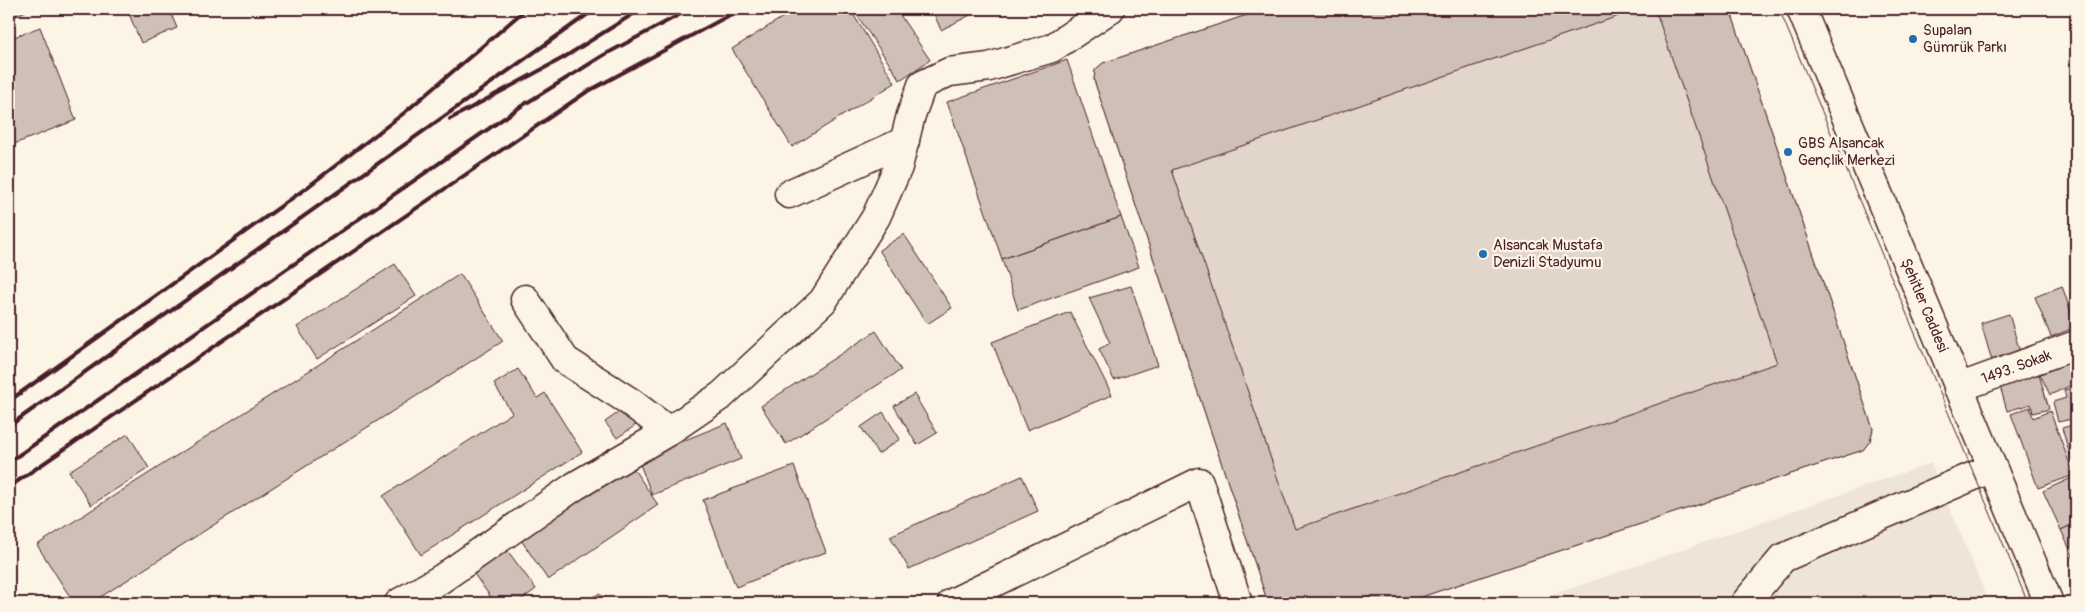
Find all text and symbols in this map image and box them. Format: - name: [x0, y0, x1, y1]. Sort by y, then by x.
- place label: Supalan Gümrük Parkı: [1923, 21, 2007, 57]
- marker: Supalan Gümrük Parkı: [1907, 33, 1919, 45]
- place label: GBS Alsancak Gençlik Merkezi: [1798, 134, 1895, 170]
- marker: GBS Alsancak Gençlik Merkezi: [1782, 146, 1794, 158]
- place label: Alsancak Mustafa Denizli Stadyumu: [1493, 236, 1603, 272]
- marker: Alsancak Mustafa Denizli Stadyumu: [1477, 248, 1489, 260]
- street label: Şehitler Caddesi: [1897, 256, 1953, 355]
- street label: 1493. Sokak: [1978, 345, 2055, 388]

